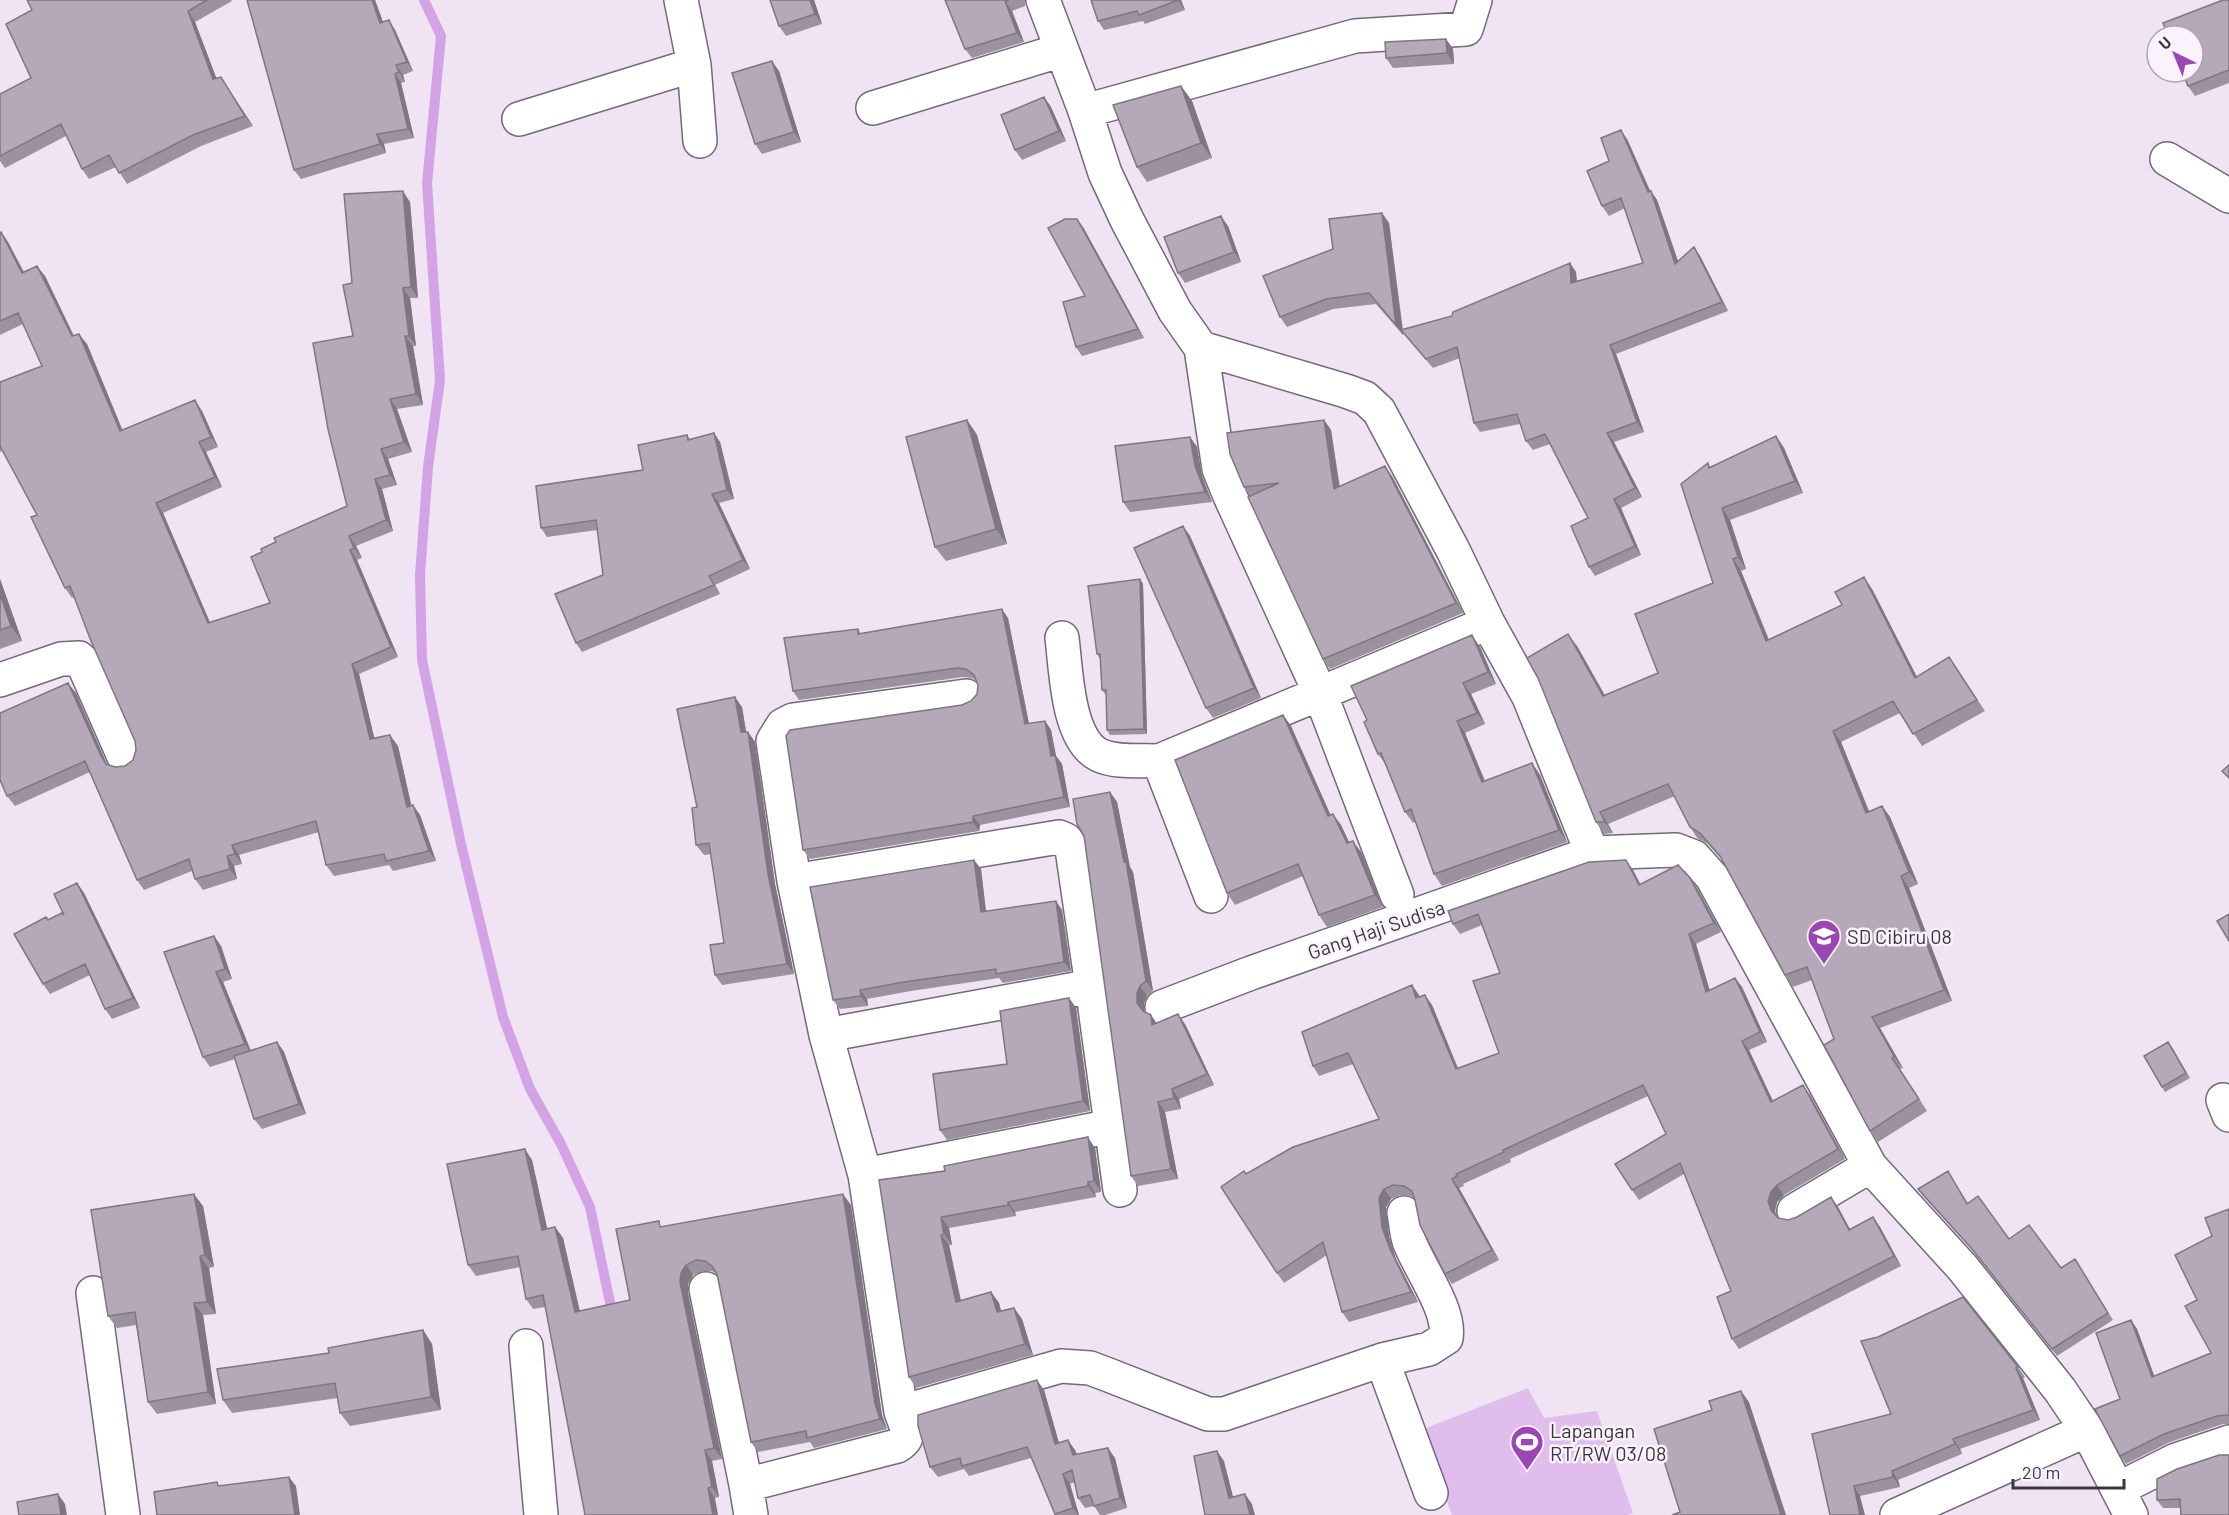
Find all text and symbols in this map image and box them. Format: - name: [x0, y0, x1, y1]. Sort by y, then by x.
- north arrow: [2145, 24, 2205, 84]
- text: U: [2154, 32, 2175, 53]
- street label: Gang Haji Sudisa: [1304, 894, 1448, 964]
- school or university icon: SD Cibiru 08: [1806, 918, 1842, 965]
- place label: SD Cibiru 08: [1847, 924, 1952, 948]
- place label: Lapangan RT/RW 03/08: [1550, 1418, 1667, 1465]
- sports icon: Lapangan RT/RW 03/08: [1509, 1424, 1545, 1471]
- scale bar: [2013, 1452, 2124, 1490]
- text: 20 m: [2022, 1461, 2060, 1483]

